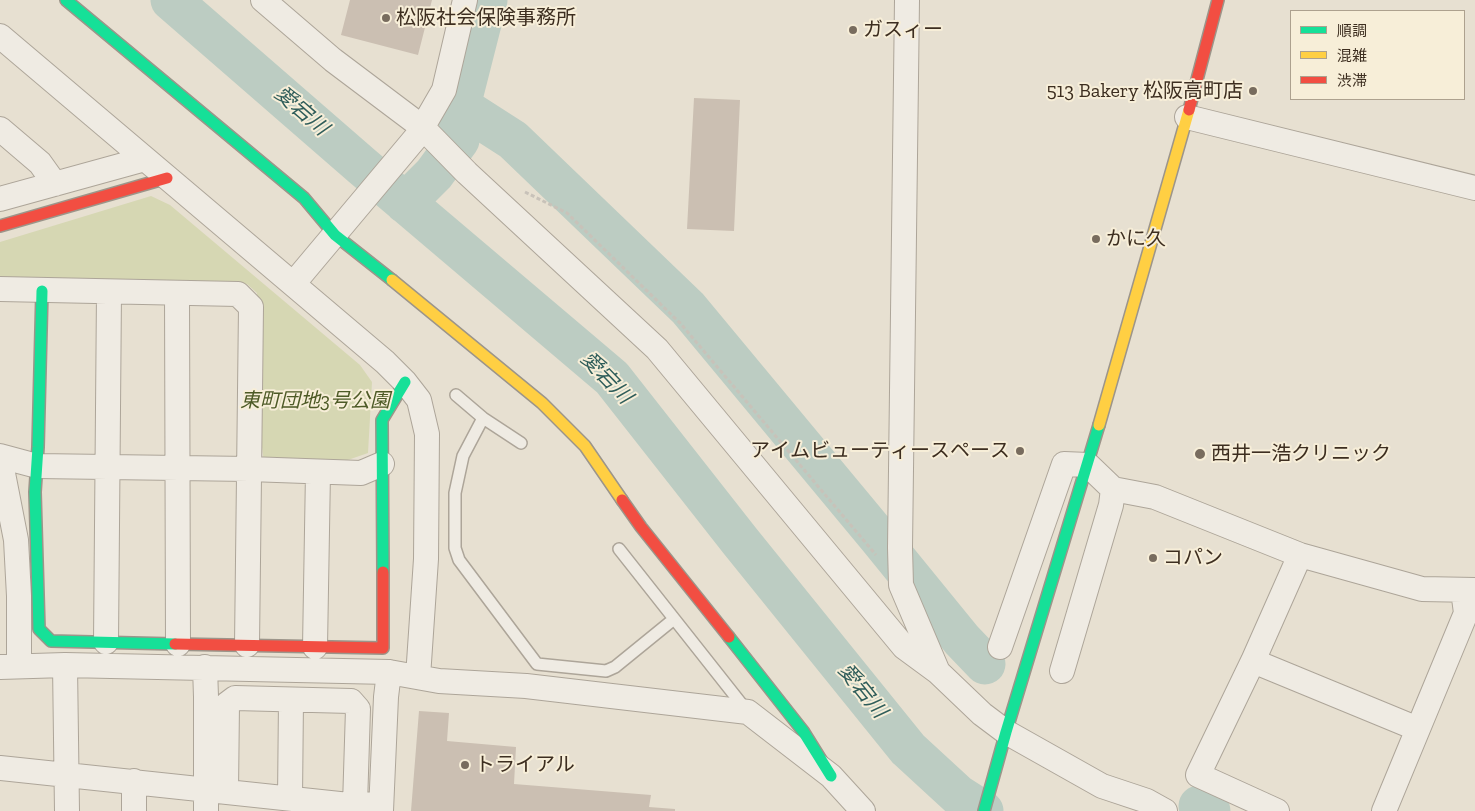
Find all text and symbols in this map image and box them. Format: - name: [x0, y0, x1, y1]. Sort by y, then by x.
- place label: 松阪社会保険事務所: [396, 6, 576, 30]
- legend: [1290, 10, 1465, 100]
- marker: 松阪社会保険事務所: [380, 12, 392, 24]
- place label: ガスィー: [863, 18, 943, 42]
- text: 順調: [1337, 22, 1367, 40]
- marker: ガスィー: [847, 24, 859, 36]
- text: 混雑: [1337, 47, 1367, 65]
- text: 渋滞: [1337, 72, 1367, 90]
- place label: 513 Bakery 松阪高町店: [1046, 79, 1243, 103]
- water label: 愛宕川: [269, 81, 333, 141]
- marker: 513 Bakery 松阪高町店: [1247, 85, 1259, 97]
- place label: かに久: [1106, 227, 1166, 251]
- marker: かに久: [1090, 233, 1102, 245]
- water label: 愛宕川: [575, 347, 637, 409]
- park label: 東町団地3号公園: [240, 389, 390, 413]
- place label: アイムビューティースペース: [750, 439, 1010, 463]
- place label: 西井一浩クリニック: [1211, 442, 1391, 466]
- marker: アイムビューティースペース: [1014, 445, 1026, 457]
- marker: 西井一浩クリニック: [1193, 447, 1207, 461]
- place label: コパン: [1163, 546, 1223, 570]
- marker: コパン: [1147, 552, 1159, 564]
- water label: 愛宕川: [832, 659, 892, 723]
- place label: トライアル: [475, 753, 575, 777]
- marker: トライアル: [459, 759, 471, 771]

